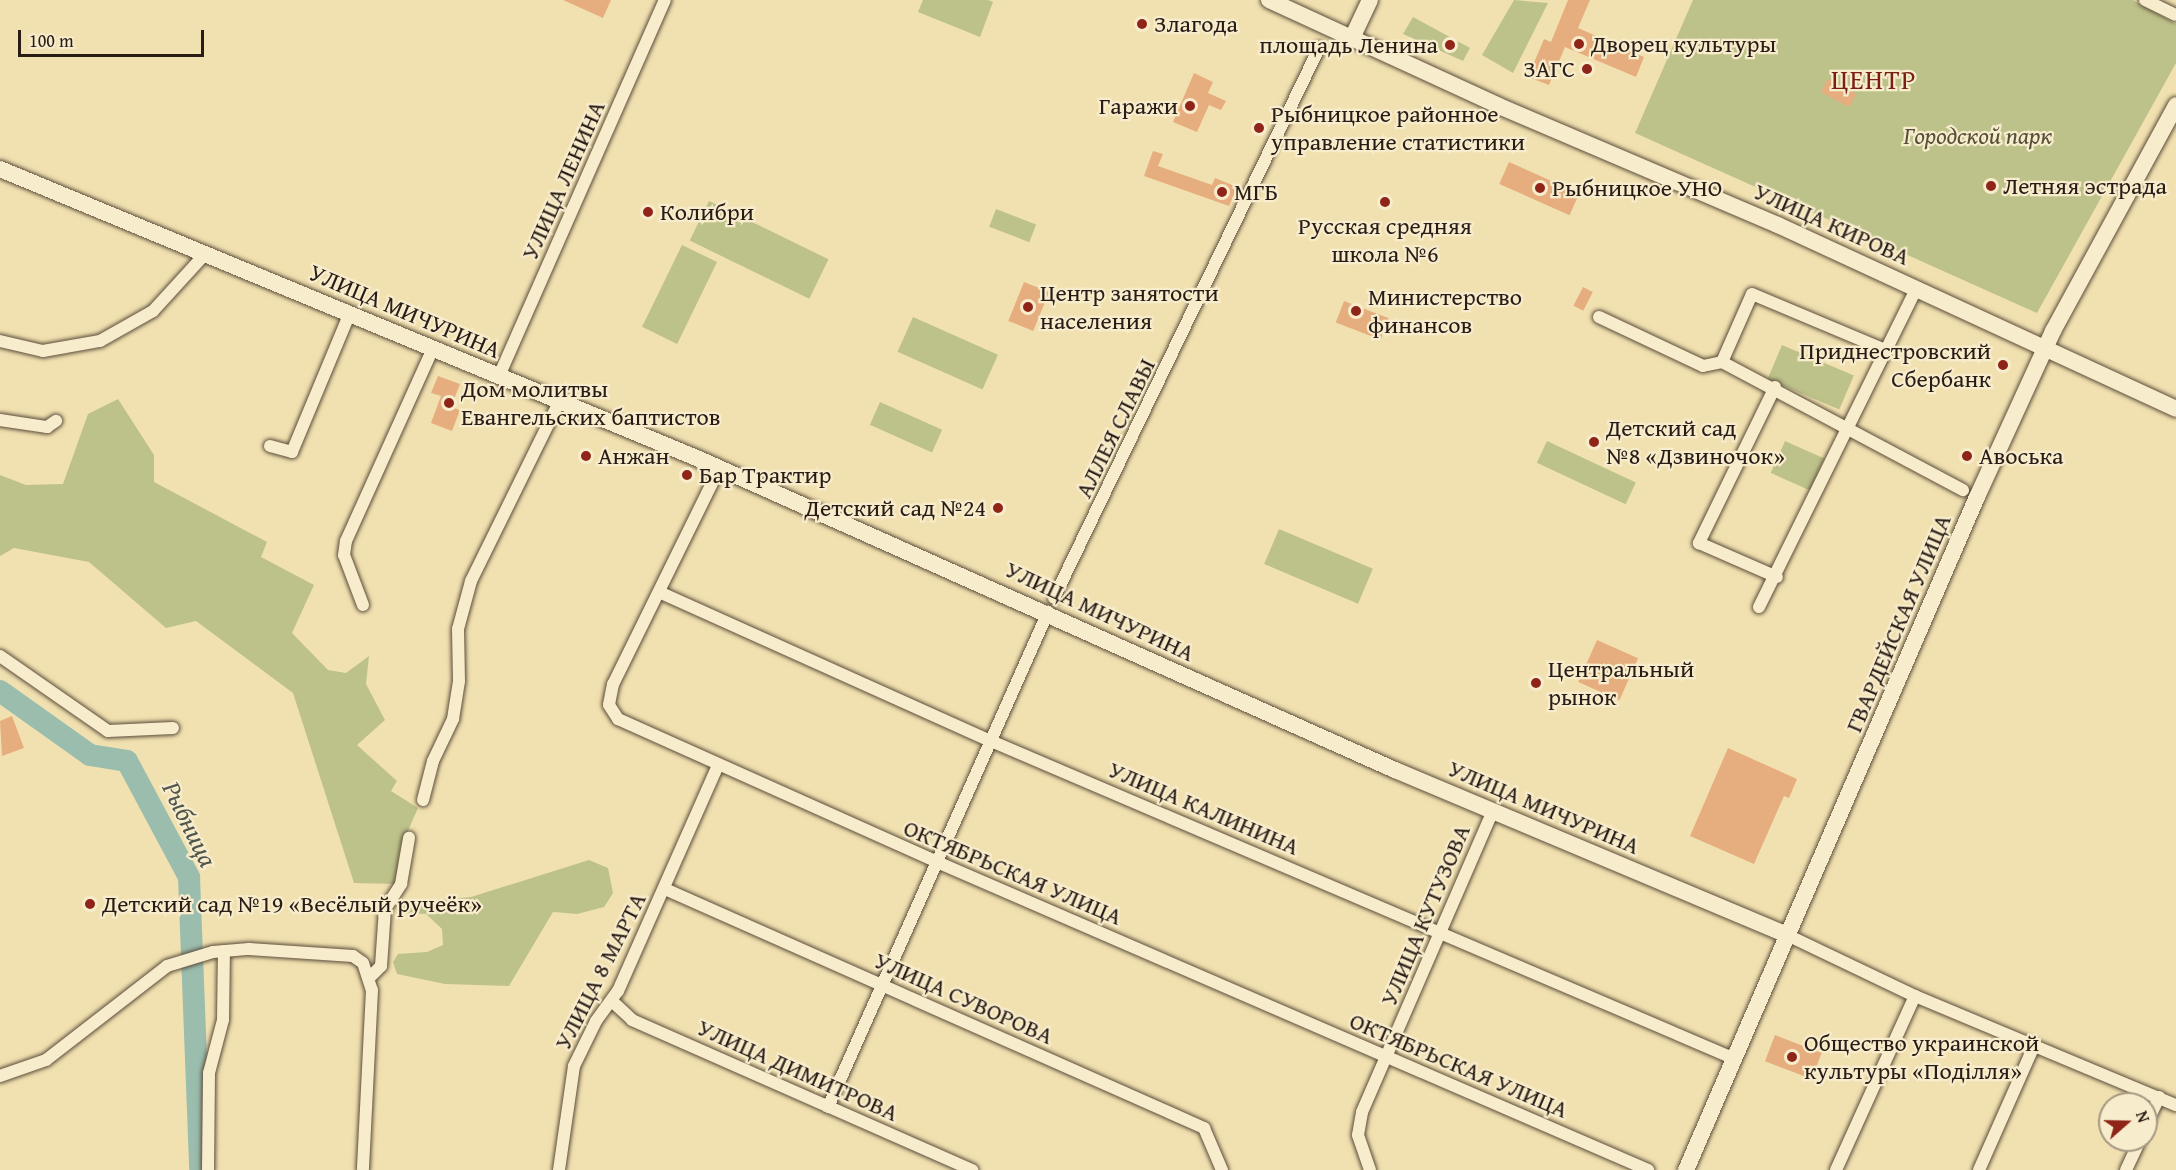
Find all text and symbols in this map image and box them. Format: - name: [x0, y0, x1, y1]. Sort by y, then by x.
- place label: Злагода: [1154, 10, 1238, 38]
- marker: Злагода: [1135, 17, 1149, 31]
- scale bar: [21, 18, 207, 56]
- text: 100 m: [29, 27, 74, 54]
- place label: Дворец культуры: [1591, 30, 1776, 58]
- place label: площадь Ленина: [1259, 31, 1438, 59]
- marker: Дворец культуры: [1572, 37, 1586, 51]
- marker: площадь Ленина: [1443, 38, 1457, 52]
- place label: ЗАГС: [1523, 55, 1575, 83]
- marker: ЗАГС: [1580, 62, 1594, 76]
- district label: ЦЕНТР: [1831, 64, 1917, 96]
- place label: Гаражи: [1099, 92, 1178, 120]
- street label: УЛИЦА ЛЕНИНА: [515, 96, 611, 264]
- marker: Гаражи: [1183, 99, 1197, 113]
- place label: Рыбницкое районное управление статистики: [1271, 100, 1525, 156]
- marker: Рыбницкое районное управление статистики: [1252, 121, 1266, 135]
- park label: Городской парк: [1904, 122, 2052, 150]
- place label: Летняя эстрада: [2003, 172, 2167, 200]
- place label: Рыбницкое УНО: [1552, 174, 1722, 202]
- street label: УЛИЦА КИРОВА: [1749, 177, 1915, 271]
- place label: МГБ: [1234, 178, 1278, 206]
- marker: Летняя эстрада: [1984, 179, 1998, 193]
- marker: Рыбницкое УНО: [1533, 181, 1547, 195]
- marker: МГБ: [1215, 185, 1229, 199]
- marker: Русская средняя школа №6: [1378, 195, 1392, 209]
- place label: Колибри: [660, 198, 754, 226]
- marker: Колибри: [641, 205, 655, 219]
- place label: Русская средняя школа №6: [1298, 212, 1472, 268]
- street label: УЛИЦА МИЧУРИНА: [305, 258, 505, 364]
- place label: Центр занятости населения: [1040, 279, 1219, 335]
- place label: Министерство финансов: [1368, 283, 1522, 339]
- marker: Центр занятости населения: [1021, 300, 1035, 314]
- marker: Министерство финансов: [1349, 304, 1363, 318]
- place label: Приднестровский Сбербанк: [1799, 337, 1991, 393]
- street label: АЛЛЕЯ СЛАВЫ: [1069, 354, 1161, 502]
- marker: Приднестровский Сбербанк: [1996, 358, 2010, 372]
- place label: Дом молитвы Евангельских баптистов: [461, 375, 720, 431]
- marker: Дом молитвы Евангельских баптистов: [442, 396, 456, 410]
- place label: Детский сад №8 «Дзвиночок»: [1606, 414, 1785, 470]
- marker: Детский сад №8 «Дзвиночок»: [1587, 435, 1601, 449]
- place label: Анжан: [598, 442, 669, 470]
- place label: Авоська: [1979, 442, 2063, 470]
- marker: Анжан: [579, 449, 593, 463]
- marker: Авоська: [1960, 449, 1974, 463]
- place label: Бар Трактир: [699, 461, 831, 489]
- marker: Бар Трактир: [680, 468, 694, 482]
- place label: Детский сад №24: [805, 494, 986, 522]
- marker: Детский сад №24: [991, 501, 1005, 515]
- street label: ГВАРДЕЙСКАЯ УЛИЦА: [1839, 510, 1957, 736]
- street label: УЛИЦА МИЧУРИНА: [1001, 555, 1199, 667]
- place label: Центральный рынок: [1548, 655, 1694, 711]
- marker: Центральный рынок: [1529, 676, 1543, 690]
- street label: УЛИЦА МИЧУРИНА: [1444, 754, 1644, 860]
- street label: УЛИЦА КАЛИНИНА: [1104, 755, 1304, 861]
- water label: Рыбница: [156, 776, 224, 872]
- street label: ОКТЯБРЬСКАЯ УЛИЦА: [899, 813, 1127, 931]
- street label: УЛИЦА КУТУЗОВА: [1374, 820, 1476, 1010]
- street label: УЛИЦА 8 МАРТА: [548, 888, 652, 1054]
- place label: Детский сад №19 «Весёлый ручеёк»: [102, 890, 482, 918]
- marker: Детский сад №19 «Весёлый ручеёк»: [83, 897, 97, 911]
- street label: УЛИЦА СУВОРОВА: [870, 946, 1058, 1050]
- street label: ОКТЯБРЬСКАЯ УЛИЦА: [1345, 1006, 1573, 1124]
- street label: УЛИЦА ДИМИТРОВА: [693, 1013, 903, 1127]
- place label: Общество украинской культуры «Поділля»: [1804, 1029, 2039, 1085]
- marker: Общество украинской культуры «Поділля»: [1785, 1050, 1799, 1064]
- north arrow: [2098, 1092, 2158, 1152]
- text: N: [2130, 1107, 2156, 1126]

